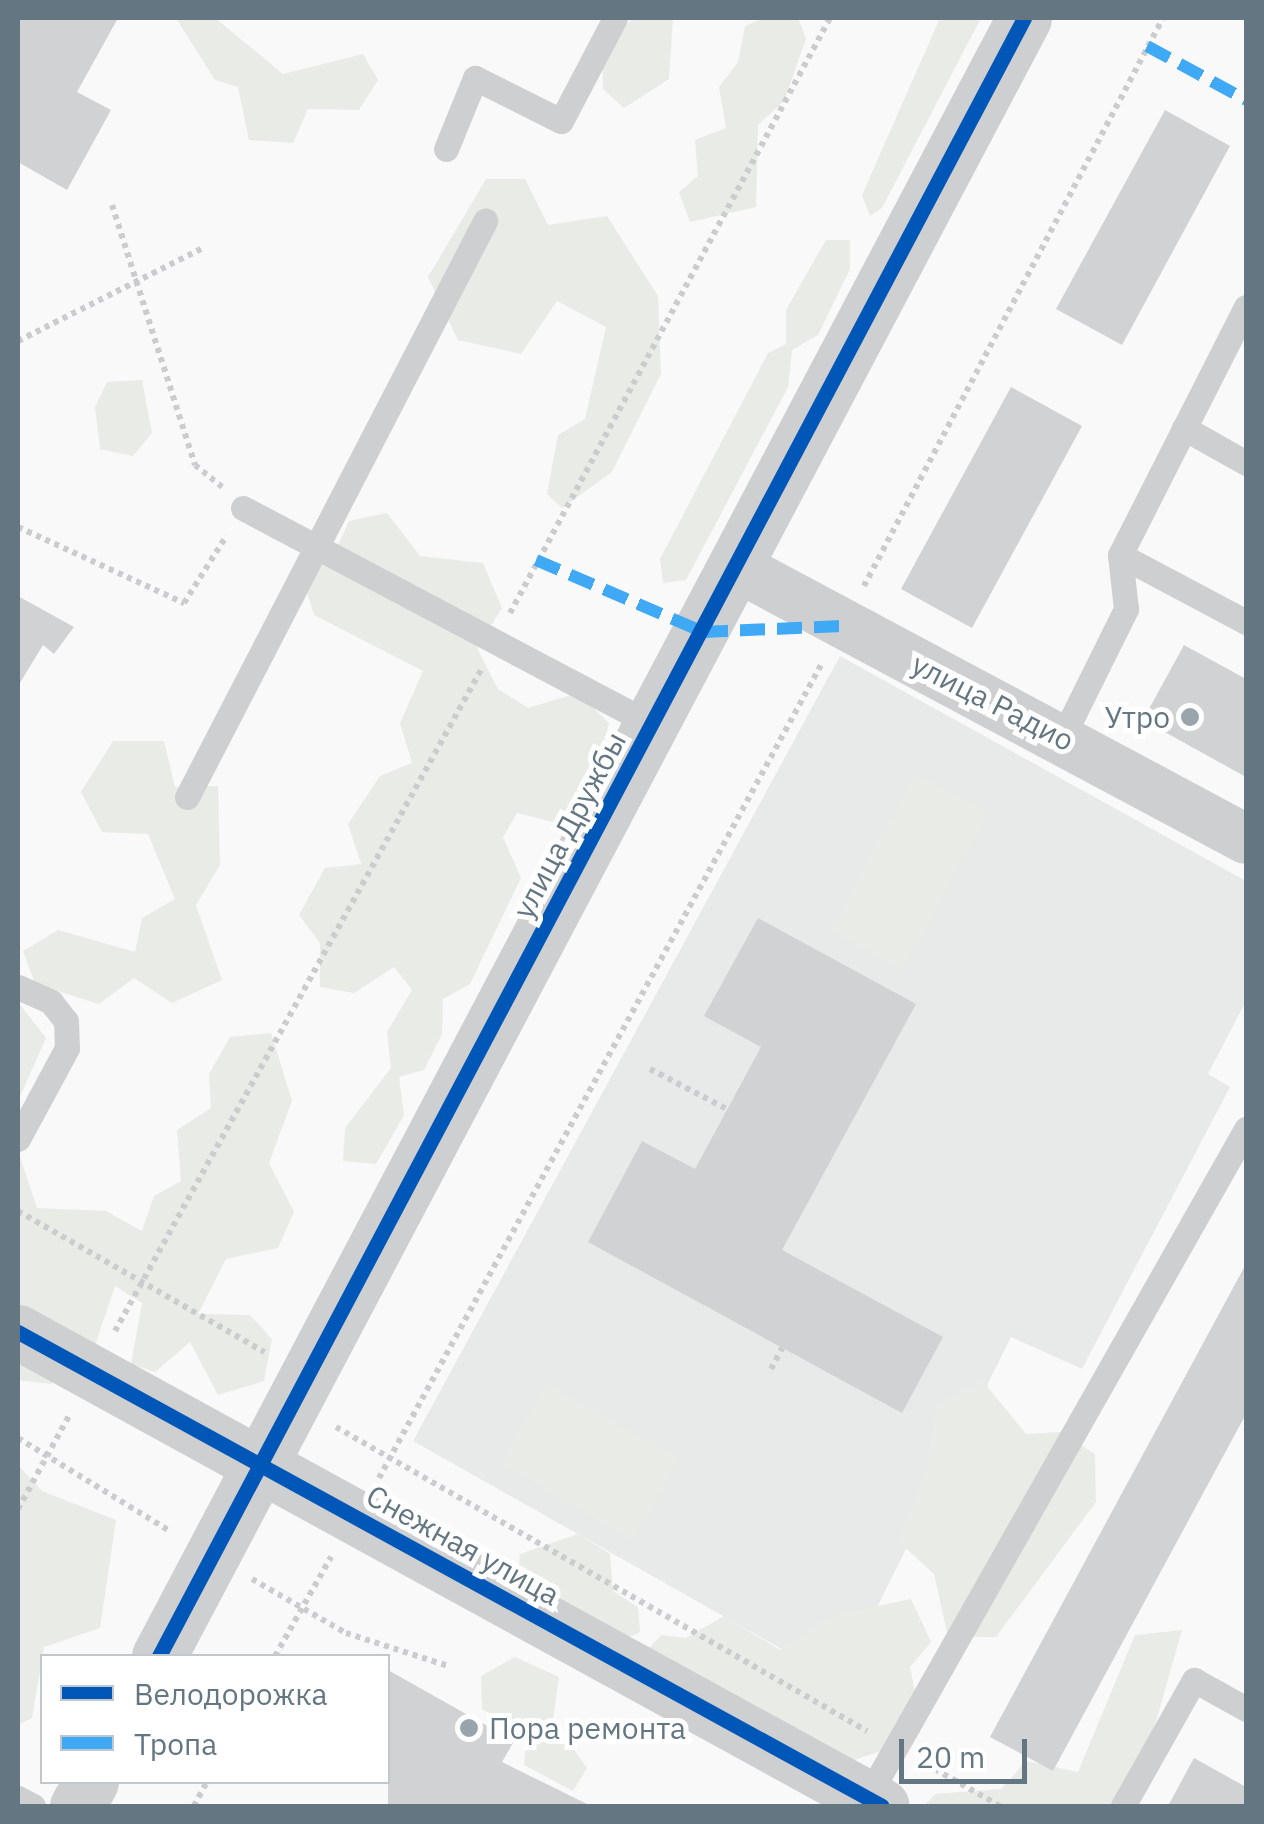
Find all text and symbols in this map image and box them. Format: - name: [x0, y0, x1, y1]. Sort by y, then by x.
- street label: улица Радио: [906, 646, 1080, 758]
- place label: Утро: [1104, 699, 1170, 735]
- marker: Утро: [1179, 706, 1201, 728]
- street label: улица Дружбы: [505, 726, 633, 924]
- street label: Снежная улица: [360, 1477, 566, 1613]
- legend: [40, 1654, 390, 1784]
- text: Велодорожка: [134, 1674, 328, 1713]
- place label: Пора ремонта: [489, 1710, 686, 1746]
- marker: Пора ремонта: [458, 1717, 480, 1739]
- scale bar: [904, 1719, 1032, 1781]
- text: Тропа: [134, 1724, 217, 1763]
- text: 20 m: [916, 1737, 985, 1776]

